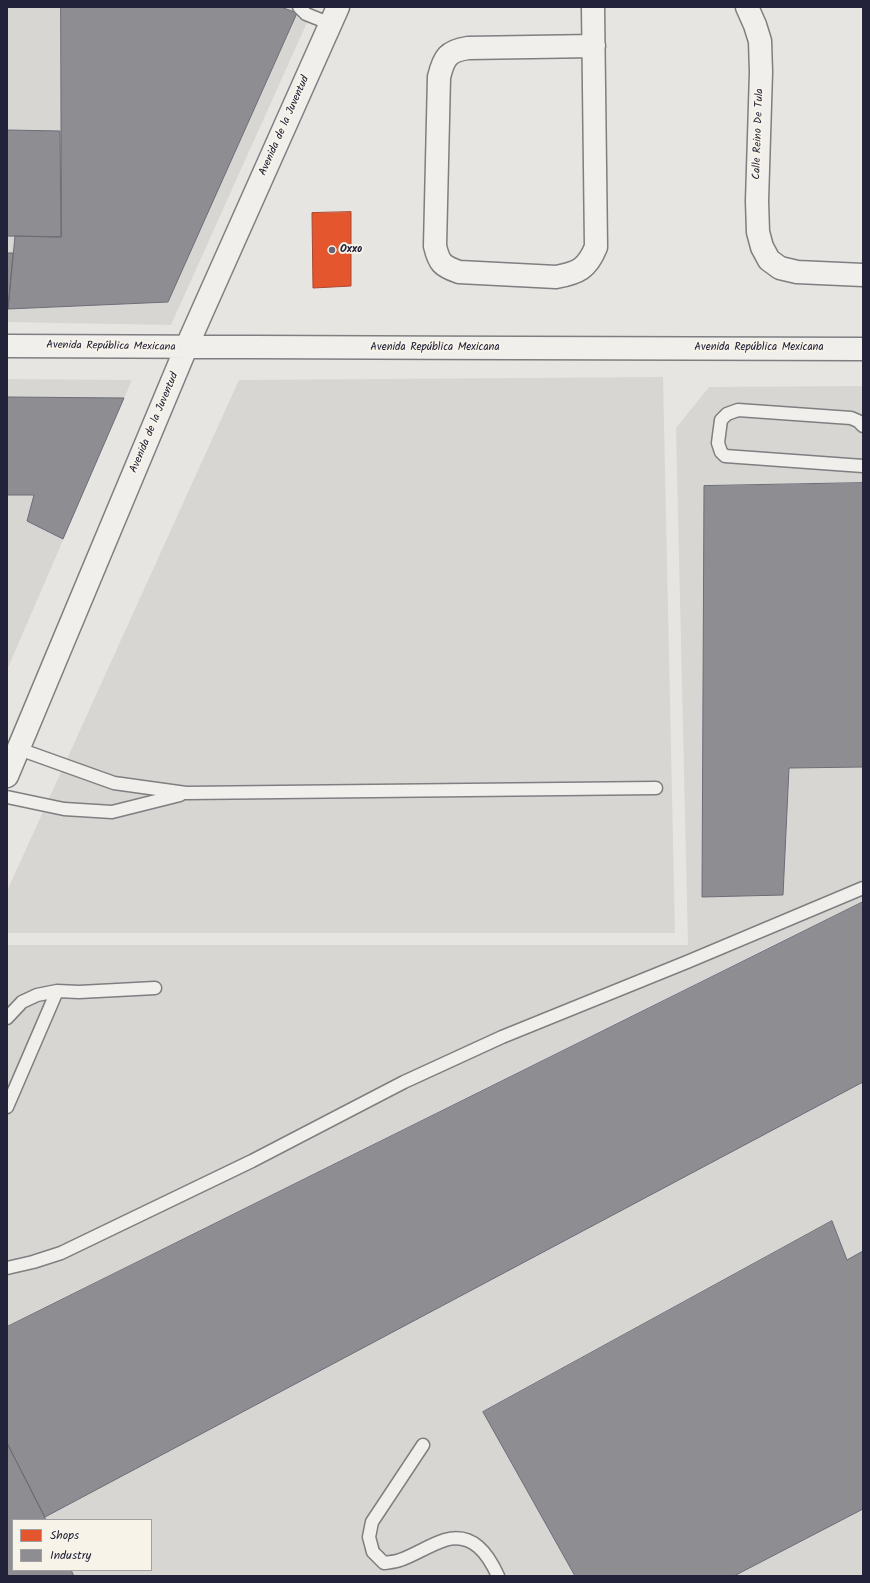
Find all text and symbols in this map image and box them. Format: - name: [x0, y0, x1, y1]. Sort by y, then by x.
- street label: Avenida de la Juventud: [257, 74, 313, 178]
- street label: Calle Reino De Tula: [751, 88, 767, 180]
- place label: Oxxo: [340, 243, 362, 257]
- marker: Oxxo: [327, 245, 337, 255]
- street label: Avenida República Mexicana: [46, 339, 176, 355]
- street label: Avenida República Mexicana: [370, 341, 500, 355]
- street label: Avenida República Mexicana: [694, 341, 824, 355]
- street label: Avenida de la Juventud: [128, 371, 182, 475]
- legend: [12, 1519, 152, 1571]
- text: Shops: [50, 1526, 79, 1545]
- text: Industry: [50, 1546, 91, 1565]

